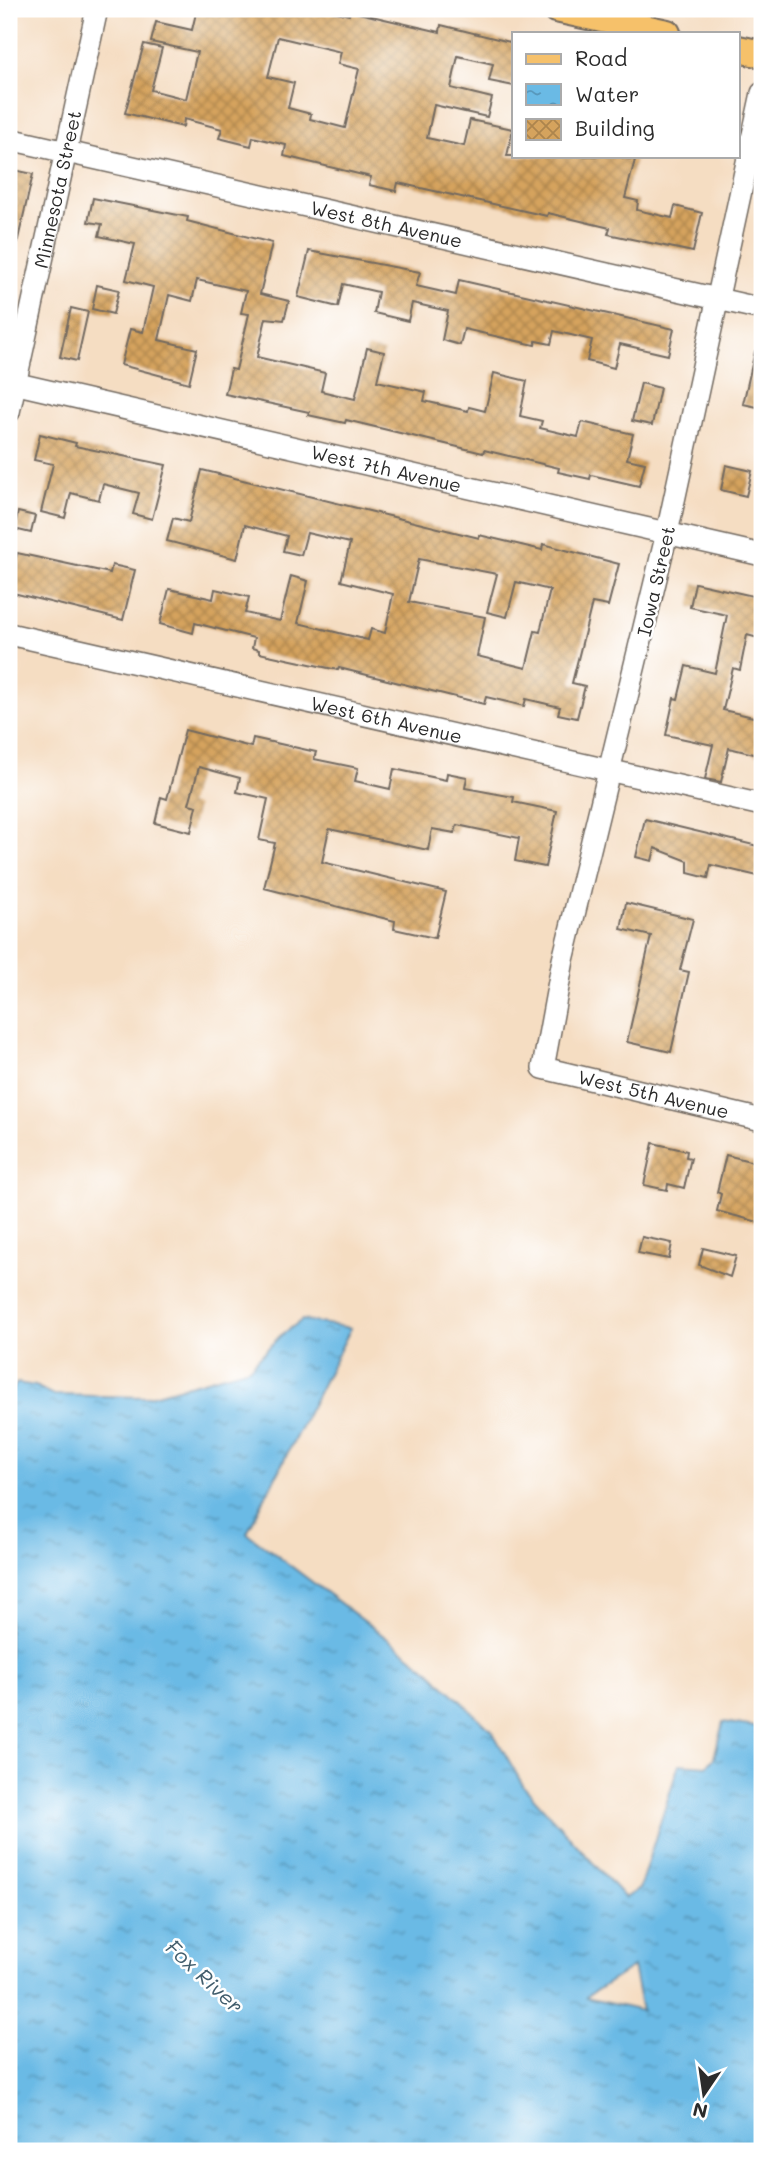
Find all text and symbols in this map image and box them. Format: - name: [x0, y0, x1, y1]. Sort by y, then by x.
- legend: [512, 32, 740, 158]
- text: Road: [575, 44, 627, 71]
- text: Water: [575, 80, 639, 107]
- street label: Minnesota Street: [28, 108, 87, 271]
- text: Building: [575, 114, 655, 141]
- street label: West 8th Avenue: [308, 195, 465, 253]
- street label: West 7th Avenue: [309, 439, 464, 498]
- street label: Iowa Street: [631, 523, 680, 639]
- street label: West 6th Avenue: [308, 690, 465, 749]
- street label: West 5th Avenue: [576, 1064, 731, 1124]
- water label: Fox River: [161, 1933, 249, 2019]
- north arrow: [670, 2058, 740, 2128]
- text: N: [690, 2097, 710, 2125]

